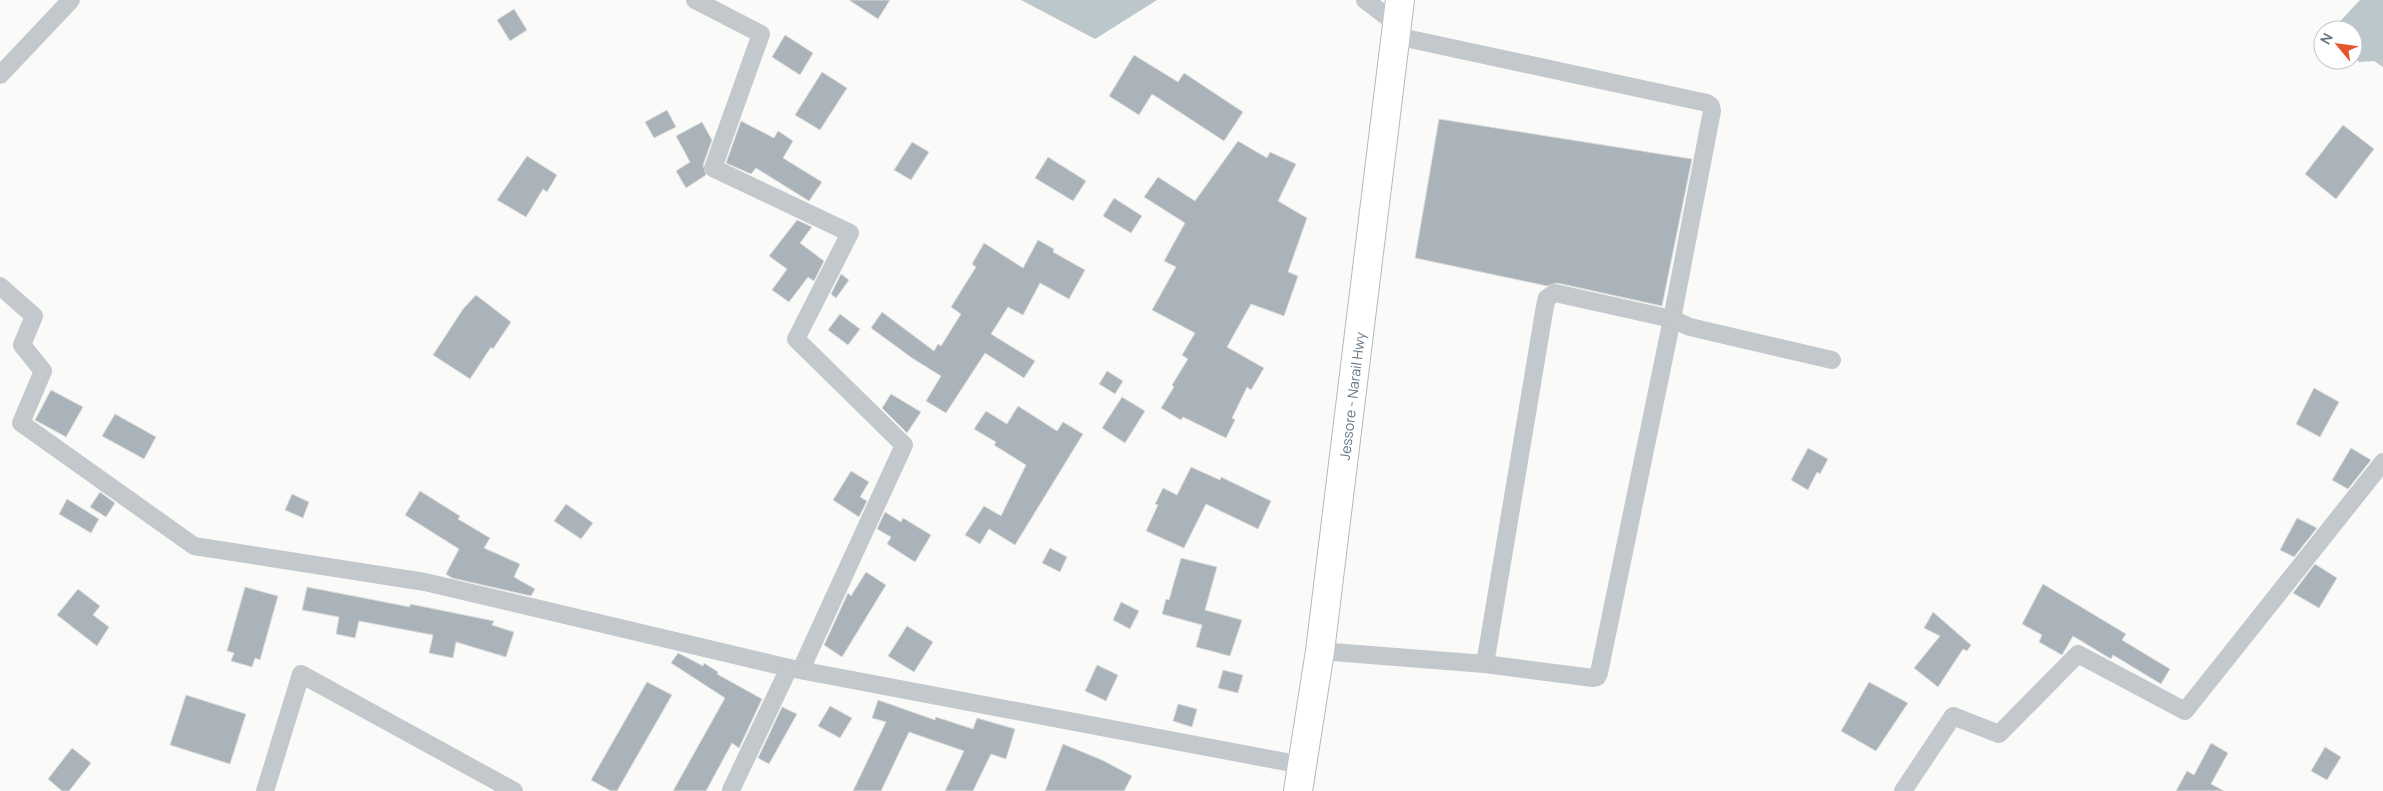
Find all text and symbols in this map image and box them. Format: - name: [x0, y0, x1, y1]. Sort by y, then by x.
- north arrow: [2313, 20, 2363, 70]
- text: N: [2315, 29, 2337, 47]
- street label: Jessore - Narail Hwy: [1335, 330, 1369, 461]

